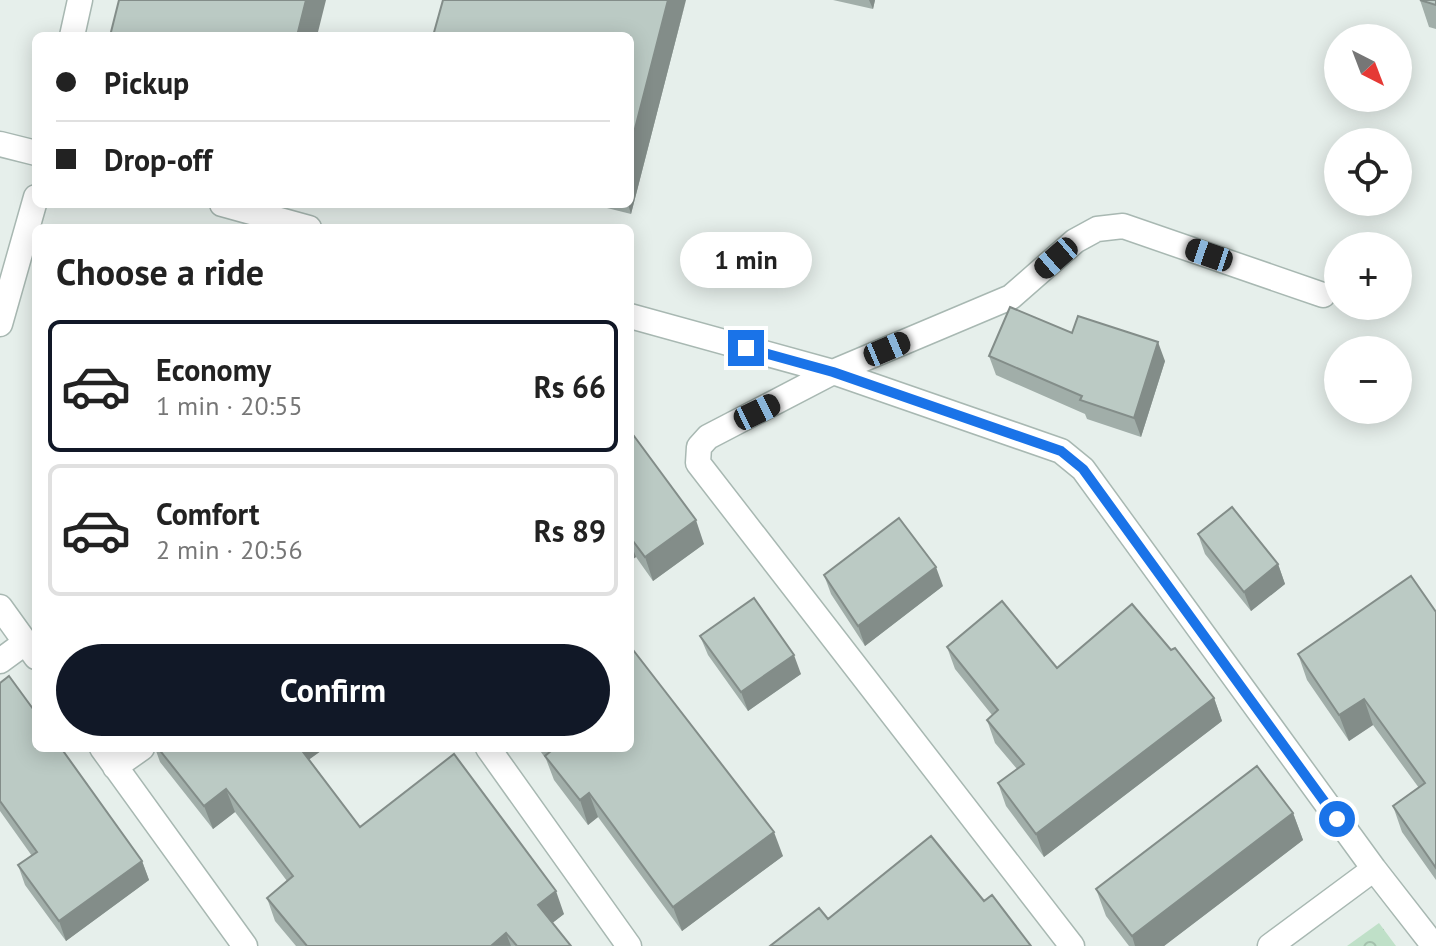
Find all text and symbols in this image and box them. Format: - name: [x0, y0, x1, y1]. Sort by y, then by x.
- north arrow: [1324, 24, 1412, 112]
- map controls: [1324, 24, 1412, 424]
- text: Pickup: [104, 63, 189, 102]
- button: locate: [1324, 128, 1412, 216]
- text: Drop-off: [104, 140, 212, 179]
- callout: 1 min: [680, 232, 812, 288]
- button: +: [1324, 232, 1412, 320]
- car: [1030, 233, 1082, 283]
- car: [1182, 236, 1236, 274]
- text: 1 min: [714, 243, 778, 276]
- text: Choose a ride: [56, 248, 264, 295]
- car: [860, 329, 914, 369]
- route end: [728, 330, 764, 366]
- button: −: [1324, 336, 1412, 424]
- icon: car: [60, 350, 132, 422]
- text: Economy: [156, 350, 271, 389]
- text: Rs 66: [534, 367, 606, 406]
- text: 1 min · 20:55: [156, 389, 303, 422]
- car: [730, 391, 784, 433]
- icon: car: [60, 494, 132, 566]
- text: Comfort: [156, 494, 259, 533]
- text: Rs 89: [534, 511, 606, 550]
- text: 2 min · 20:56: [156, 533, 303, 566]
- button: Confirm: [56, 644, 610, 736]
- route start: [1319, 801, 1355, 837]

